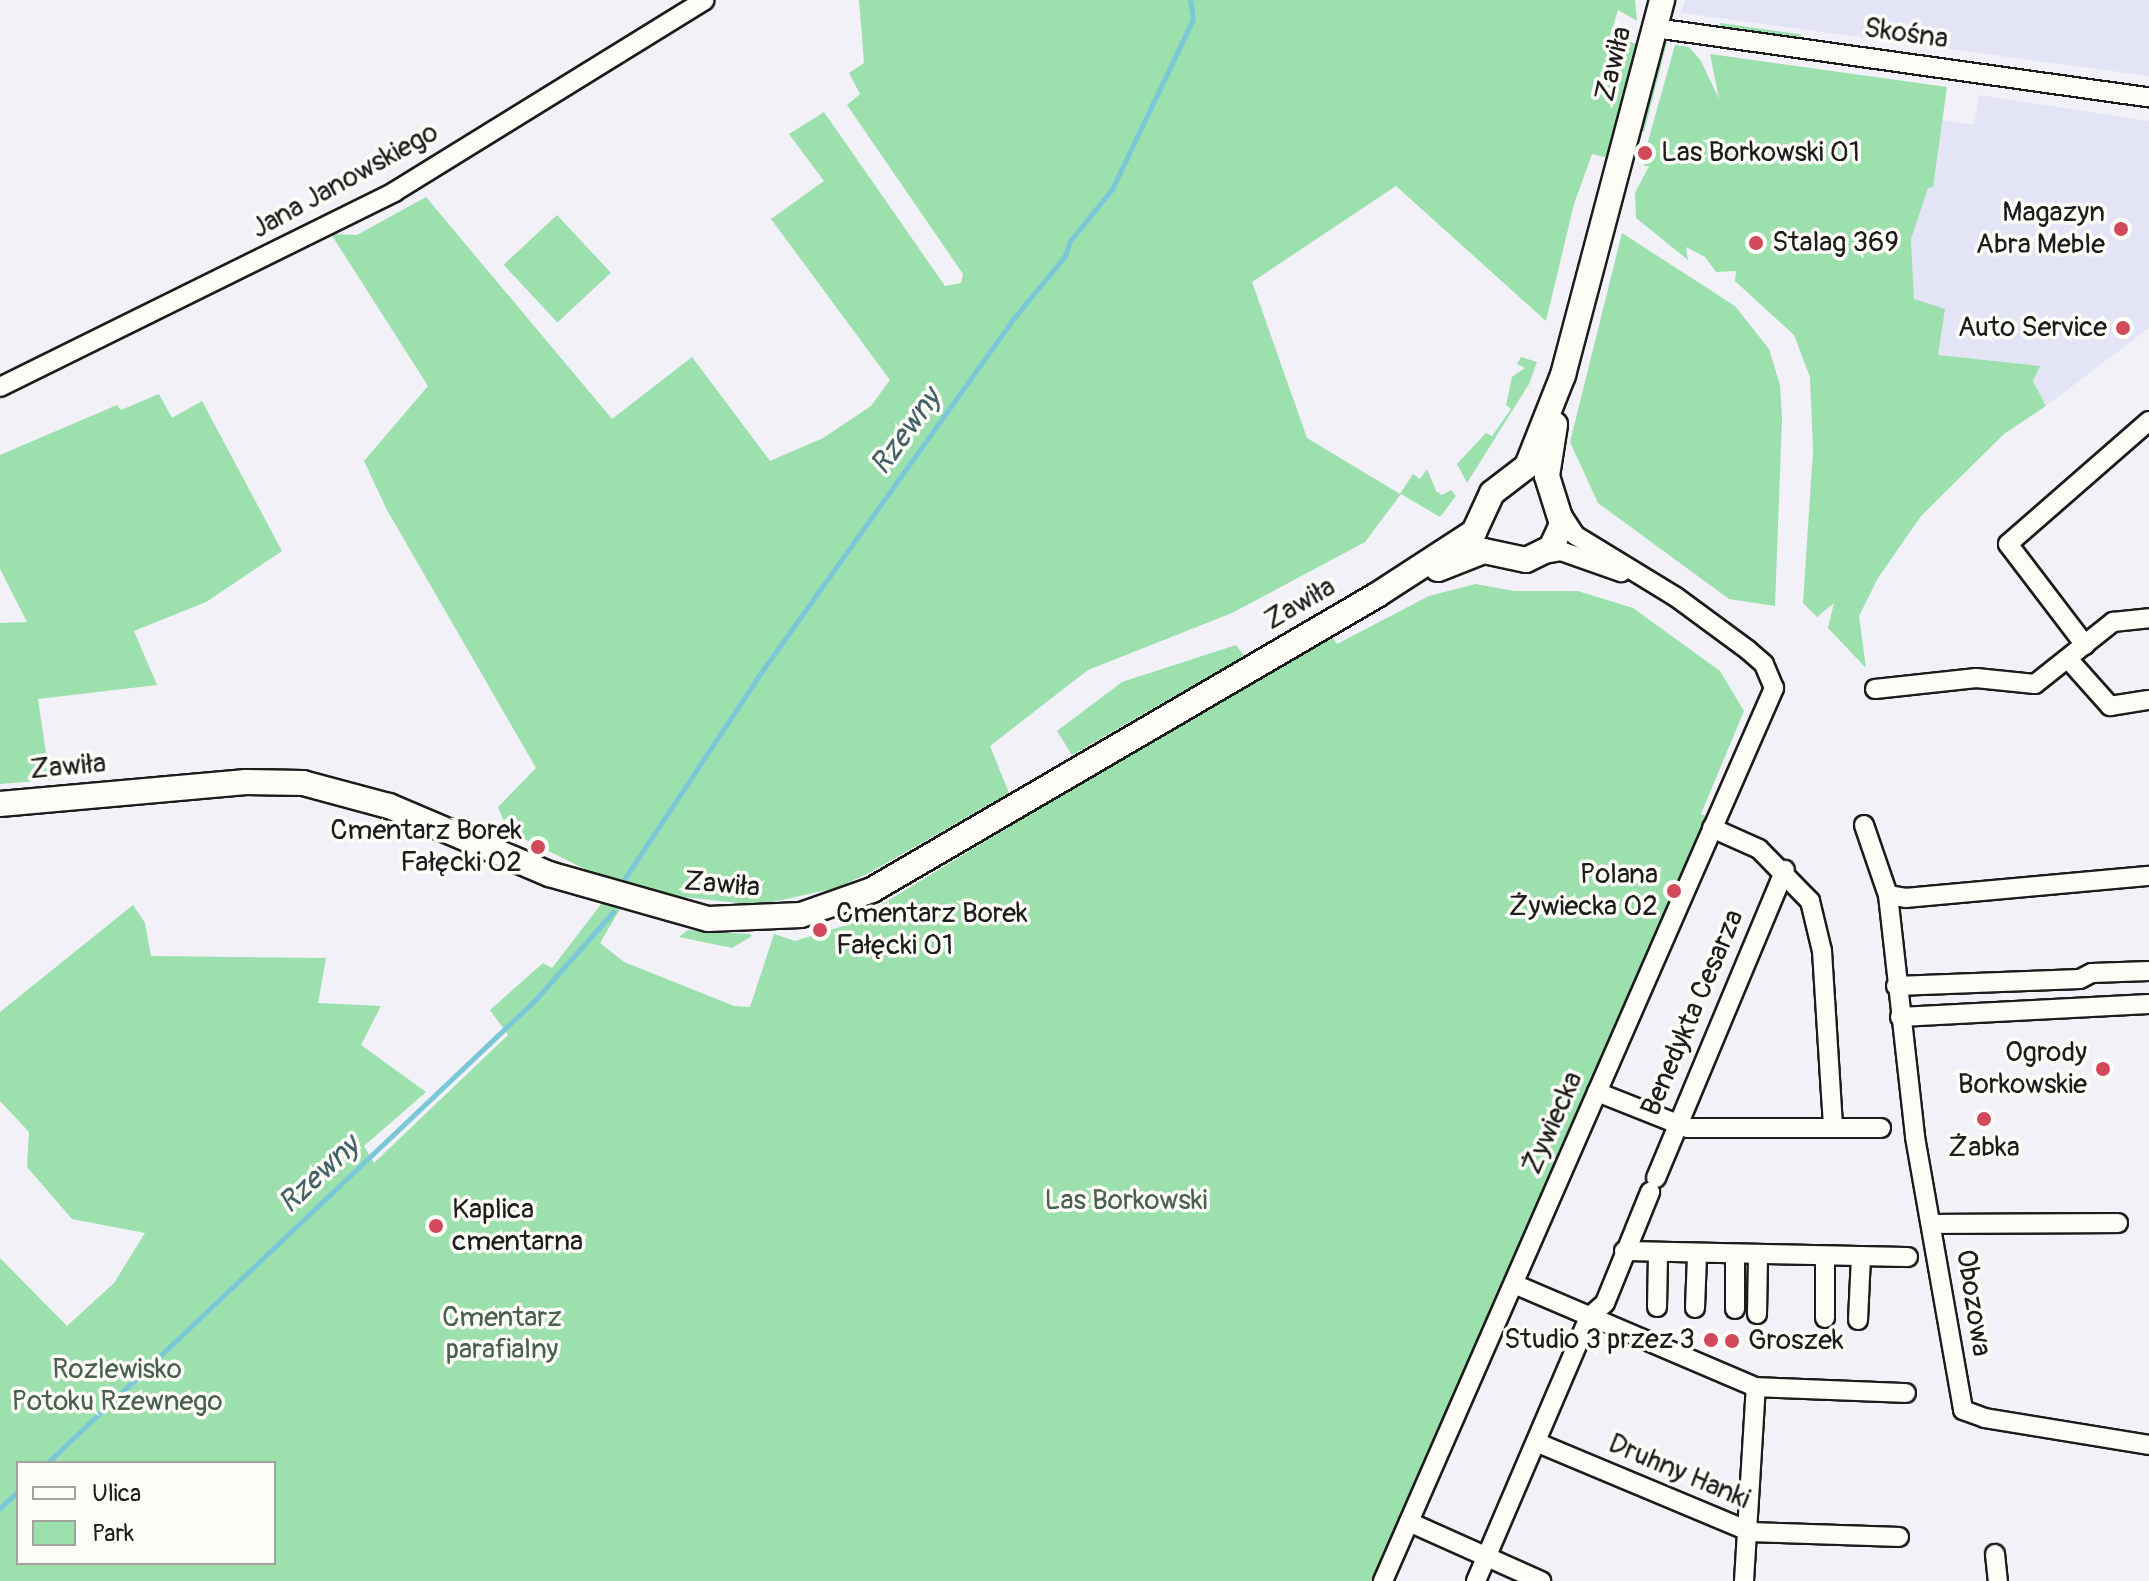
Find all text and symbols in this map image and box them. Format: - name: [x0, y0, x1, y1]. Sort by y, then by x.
- street label: Skośna: [1862, 11, 1950, 57]
- street label: Zawiła: [1589, 23, 1639, 105]
- street label: Jana Janowskiego: [246, 116, 444, 246]
- place label: Las Borkowski 01: [1661, 136, 1860, 170]
- marker: Las Borkowski 01: [1636, 144, 1654, 162]
- place label: Magazyn Abra Meble: [1976, 196, 2105, 262]
- marker: Magazyn Abra Meble: [2112, 220, 2130, 238]
- place label: Stalag 369: [1772, 226, 1899, 260]
- marker: Stalag 369: [1747, 234, 1765, 252]
- place label: Auto Service: [1958, 311, 2107, 345]
- marker: Auto Service: [2114, 319, 2132, 337]
- water label: Rzewny: [863, 382, 949, 482]
- street label: Zawiła: [1259, 570, 1341, 638]
- street label: Zawiła: [29, 747, 107, 787]
- place label: Cmentarz Borek Fałęcki 02: [330, 814, 522, 880]
- marker: Cmentarz Borek Fałęcki 02: [529, 838, 547, 856]
- place label: Polana Żywiecka 02: [1509, 858, 1658, 924]
- street label: Zawiła: [683, 865, 761, 905]
- marker: Polana Żywiecka 02: [1665, 882, 1683, 900]
- place label: Cmentarz Borek Fałęcki 01: [836, 897, 1028, 963]
- street label: Benedykta Cesarza: [1634, 905, 1752, 1121]
- marker: Cmentarz Borek Fałęcki 01: [811, 921, 829, 939]
- place label: Ogrody Borkowskie: [1958, 1036, 2087, 1102]
- marker: Ogrody Borkowskie: [2094, 1060, 2112, 1078]
- street label: Żywiecka: [1516, 1067, 1590, 1179]
- marker: Żabka: [1975, 1110, 1993, 1128]
- water label: Rzewny: [271, 1129, 367, 1221]
- place label: Żabka: [1948, 1131, 2020, 1165]
- park label: Las Borkowski: [1045, 1184, 1207, 1218]
- place label: Kaplica cmentarna: [452, 1193, 583, 1259]
- marker: Kaplica cmentarna: [427, 1217, 445, 1235]
- street label: Obozowa: [1948, 1247, 1998, 1359]
- park label: Cmentarz parafialny: [442, 1301, 562, 1367]
- place label: Studio 3 przez 3: [1504, 1323, 1695, 1357]
- place label: Groszek: [1748, 1324, 1844, 1358]
- marker: Studio 3 przez 3: [1702, 1331, 1720, 1349]
- marker: Groszek: [1723, 1332, 1741, 1350]
- park label: Rozlewisko Potoku Rzewnego: [12, 1353, 222, 1419]
- street label: Druhny Hanki: [1603, 1427, 1755, 1517]
- legend: [16, 1461, 276, 1565]
- text: Ulica: [92, 1479, 141, 1508]
- text: Park: [92, 1519, 134, 1548]

